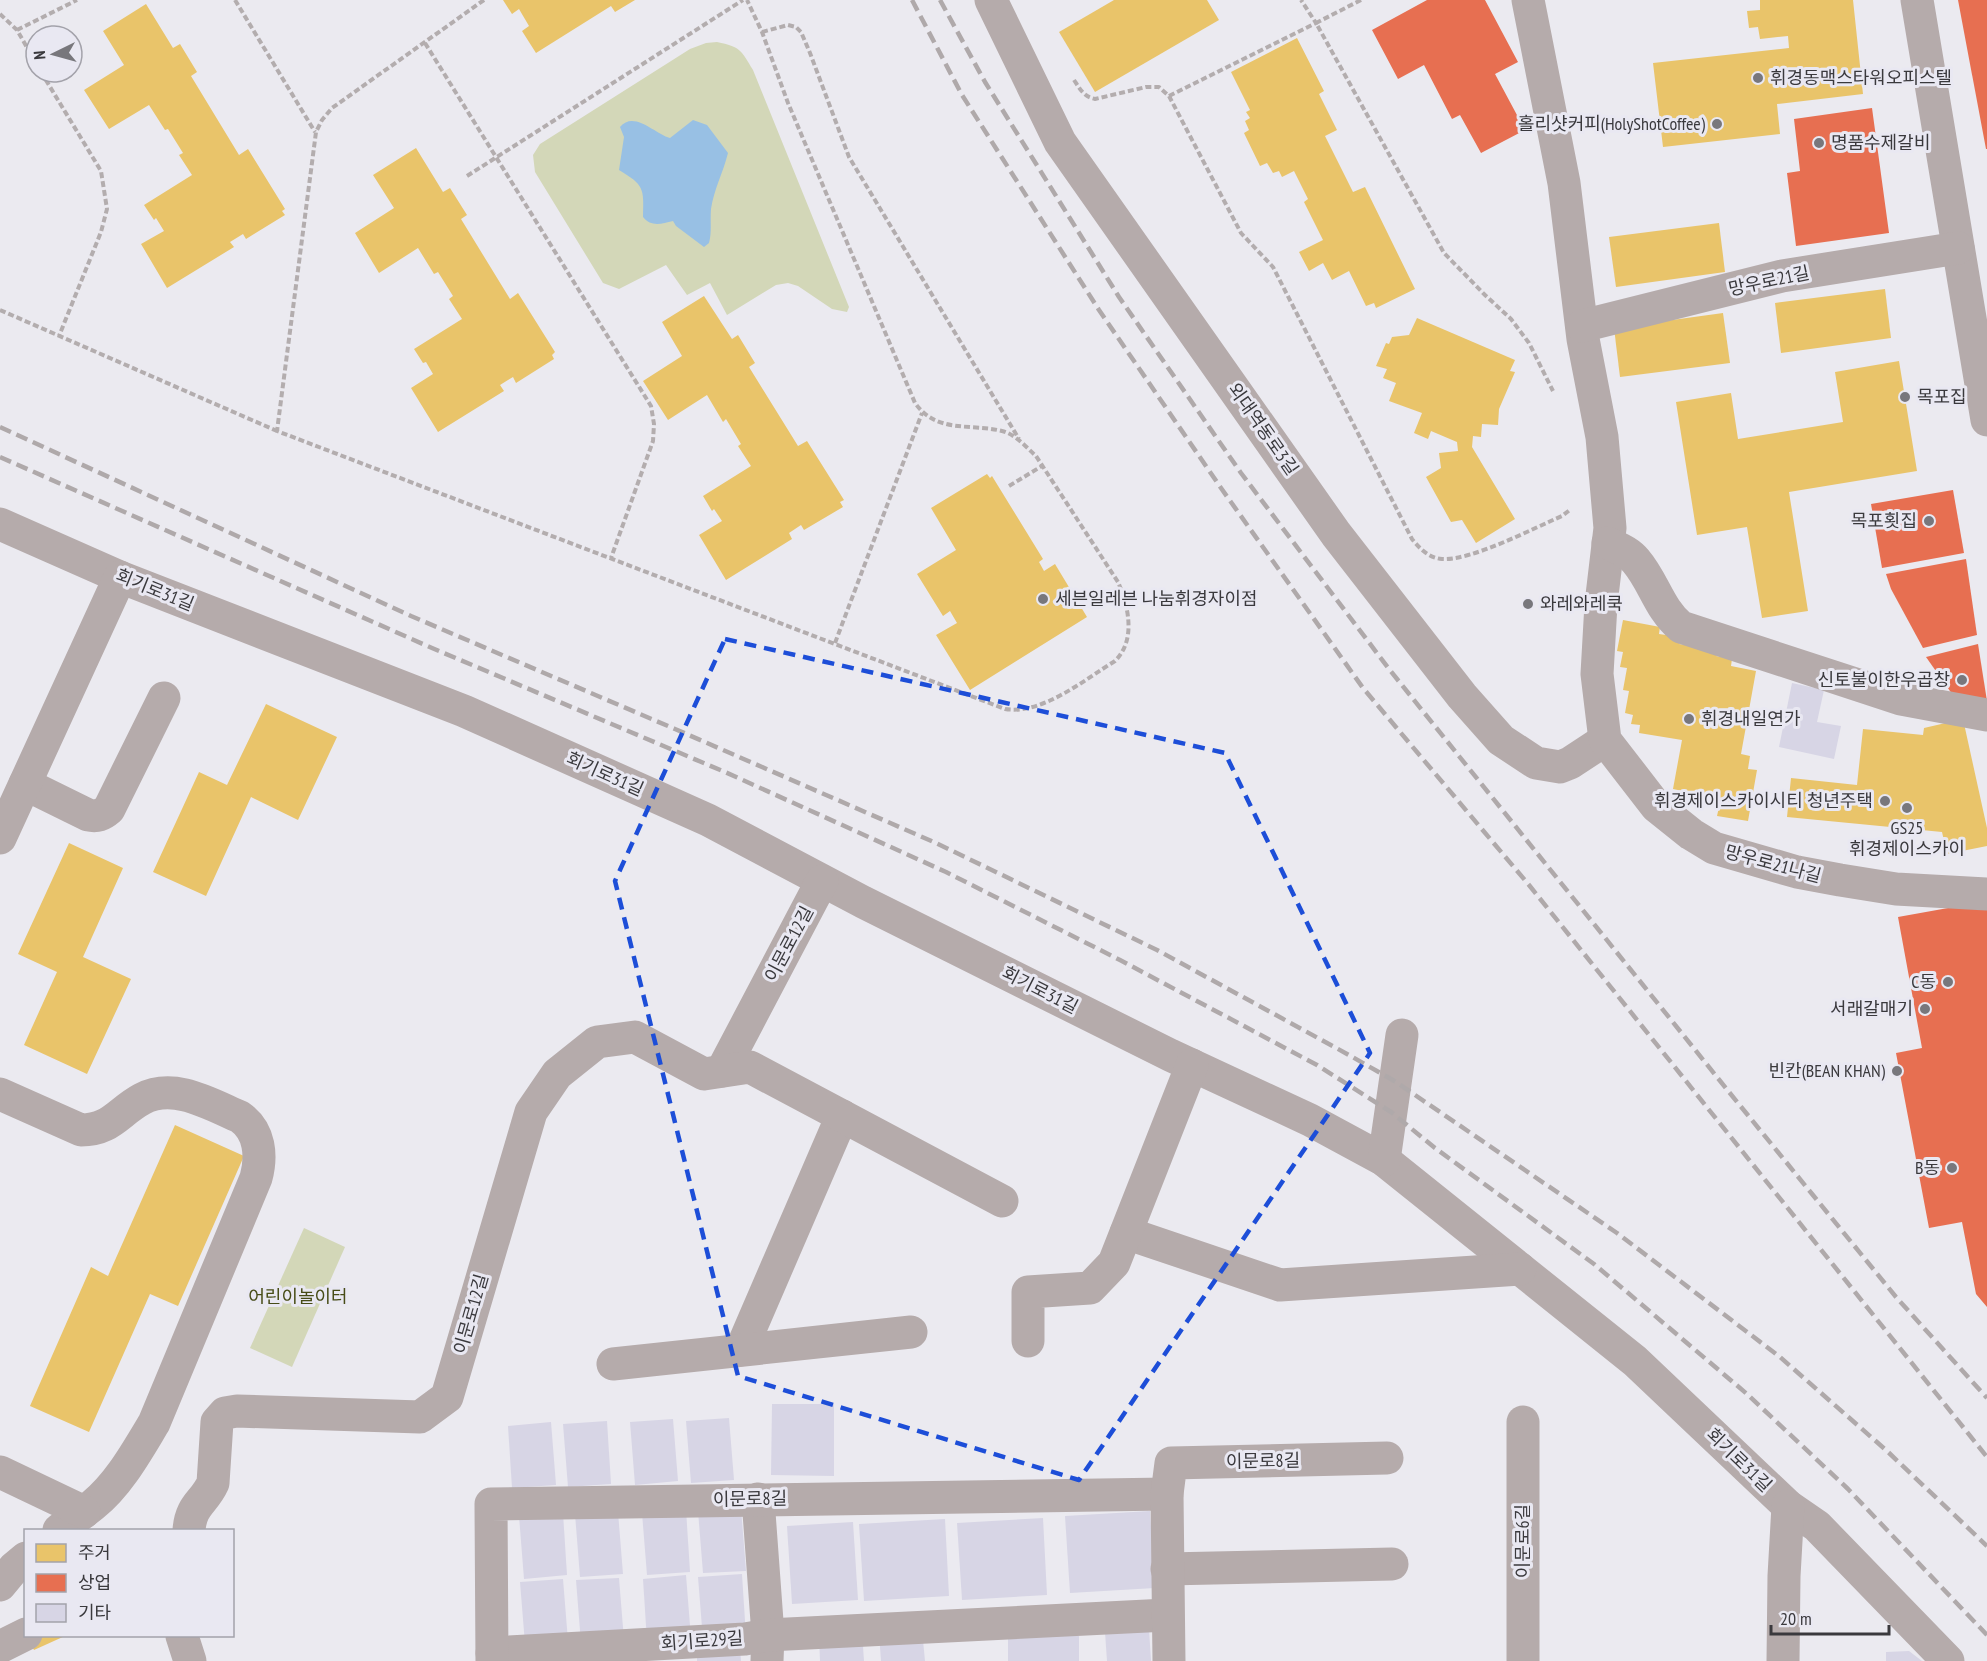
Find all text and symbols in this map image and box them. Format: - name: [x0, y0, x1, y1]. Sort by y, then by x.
- north arrow: [24, 24, 84, 84]
- text: N: [29, 50, 49, 60]
- place label: 휘경동맥스타워오피스텔: [1770, 66, 1952, 89]
- marker: 휘경동맥스타워오피스텔: [1751, 71, 1765, 85]
- place label: 홀리샷커피(HolyShotCoffee): [1518, 112, 1706, 135]
- marker: 홀리샷커피(HolyShotCoffee): [1710, 117, 1724, 131]
- place label: 명품수제갈비: [1831, 131, 1930, 154]
- marker: 명품수제갈비: [1812, 136, 1826, 150]
- street label: 망우로21길: [1726, 261, 1812, 300]
- street label: 외대역동로3길: [1223, 378, 1304, 479]
- place label: 목포집: [1917, 385, 1967, 408]
- marker: 목포집: [1898, 390, 1912, 404]
- place label: 목포횟집: [1851, 509, 1917, 532]
- marker: 목포횟집: [1922, 514, 1936, 528]
- street label: 회기로31길: [113, 563, 198, 616]
- place label: 세븐일레븐 나눔휘경자이점: [1055, 587, 1258, 610]
- marker: 세븐일레븐 나눔휘경자이점: [1036, 592, 1050, 606]
- place label: 와레와레쿡: [1540, 592, 1623, 615]
- marker: 와레와레쿡: [1521, 597, 1535, 611]
- place label: 신토불이한우곱창: [1818, 668, 1950, 691]
- marker: 신토불이한우곱창: [1955, 673, 1969, 687]
- place label: 휘경내일연가: [1701, 707, 1801, 730]
- marker: 휘경내일연가: [1682, 712, 1696, 726]
- street label: 회기로31길: [563, 746, 648, 801]
- place label: 휘경제이스카이시티 청년주택: [1654, 789, 1873, 812]
- marker: 휘경제이스카이시티 청년주택: [1878, 794, 1892, 808]
- marker: GS25 휘경제이스카이: [1900, 801, 1914, 815]
- place label: GS25 휘경제이스카이: [1849, 816, 1965, 860]
- street label: 망우로21나길: [1722, 840, 1824, 887]
- street label: 이문로12길: [759, 902, 818, 986]
- street label: 회기로31길: [998, 961, 1082, 1019]
- place label: C동: [1911, 970, 1936, 993]
- marker: C동: [1941, 975, 1955, 989]
- place label: 서래갈매기: [1830, 997, 1913, 1020]
- marker: 서래갈매기: [1918, 1002, 1932, 1016]
- place label: 빈칸(BEAN KHAN): [1769, 1059, 1886, 1082]
- marker: 빈칸(BEAN KHAN): [1890, 1064, 1904, 1078]
- place label: B동: [1915, 1156, 1940, 1179]
- marker: B동: [1945, 1161, 1959, 1175]
- street label: 이문로12길: [448, 1271, 493, 1357]
- park label: 어린이놀이터: [248, 1285, 348, 1308]
- street label: 회기로31길: [1702, 1423, 1777, 1497]
- street label: 이문로8길: [1226, 1448, 1300, 1473]
- street label: 이문로8길: [713, 1486, 787, 1511]
- street label: 이문로6길: [1511, 1504, 1534, 1578]
- legend: [24, 1529, 234, 1637]
- text: 주거: [78, 1541, 111, 1564]
- text: 상업: [78, 1571, 111, 1594]
- scale bar: [1771, 1598, 1890, 1636]
- text: 기타: [78, 1601, 112, 1624]
- text: 20 m: [1780, 1607, 1812, 1630]
- street label: 회기로29길: [660, 1626, 744, 1655]

